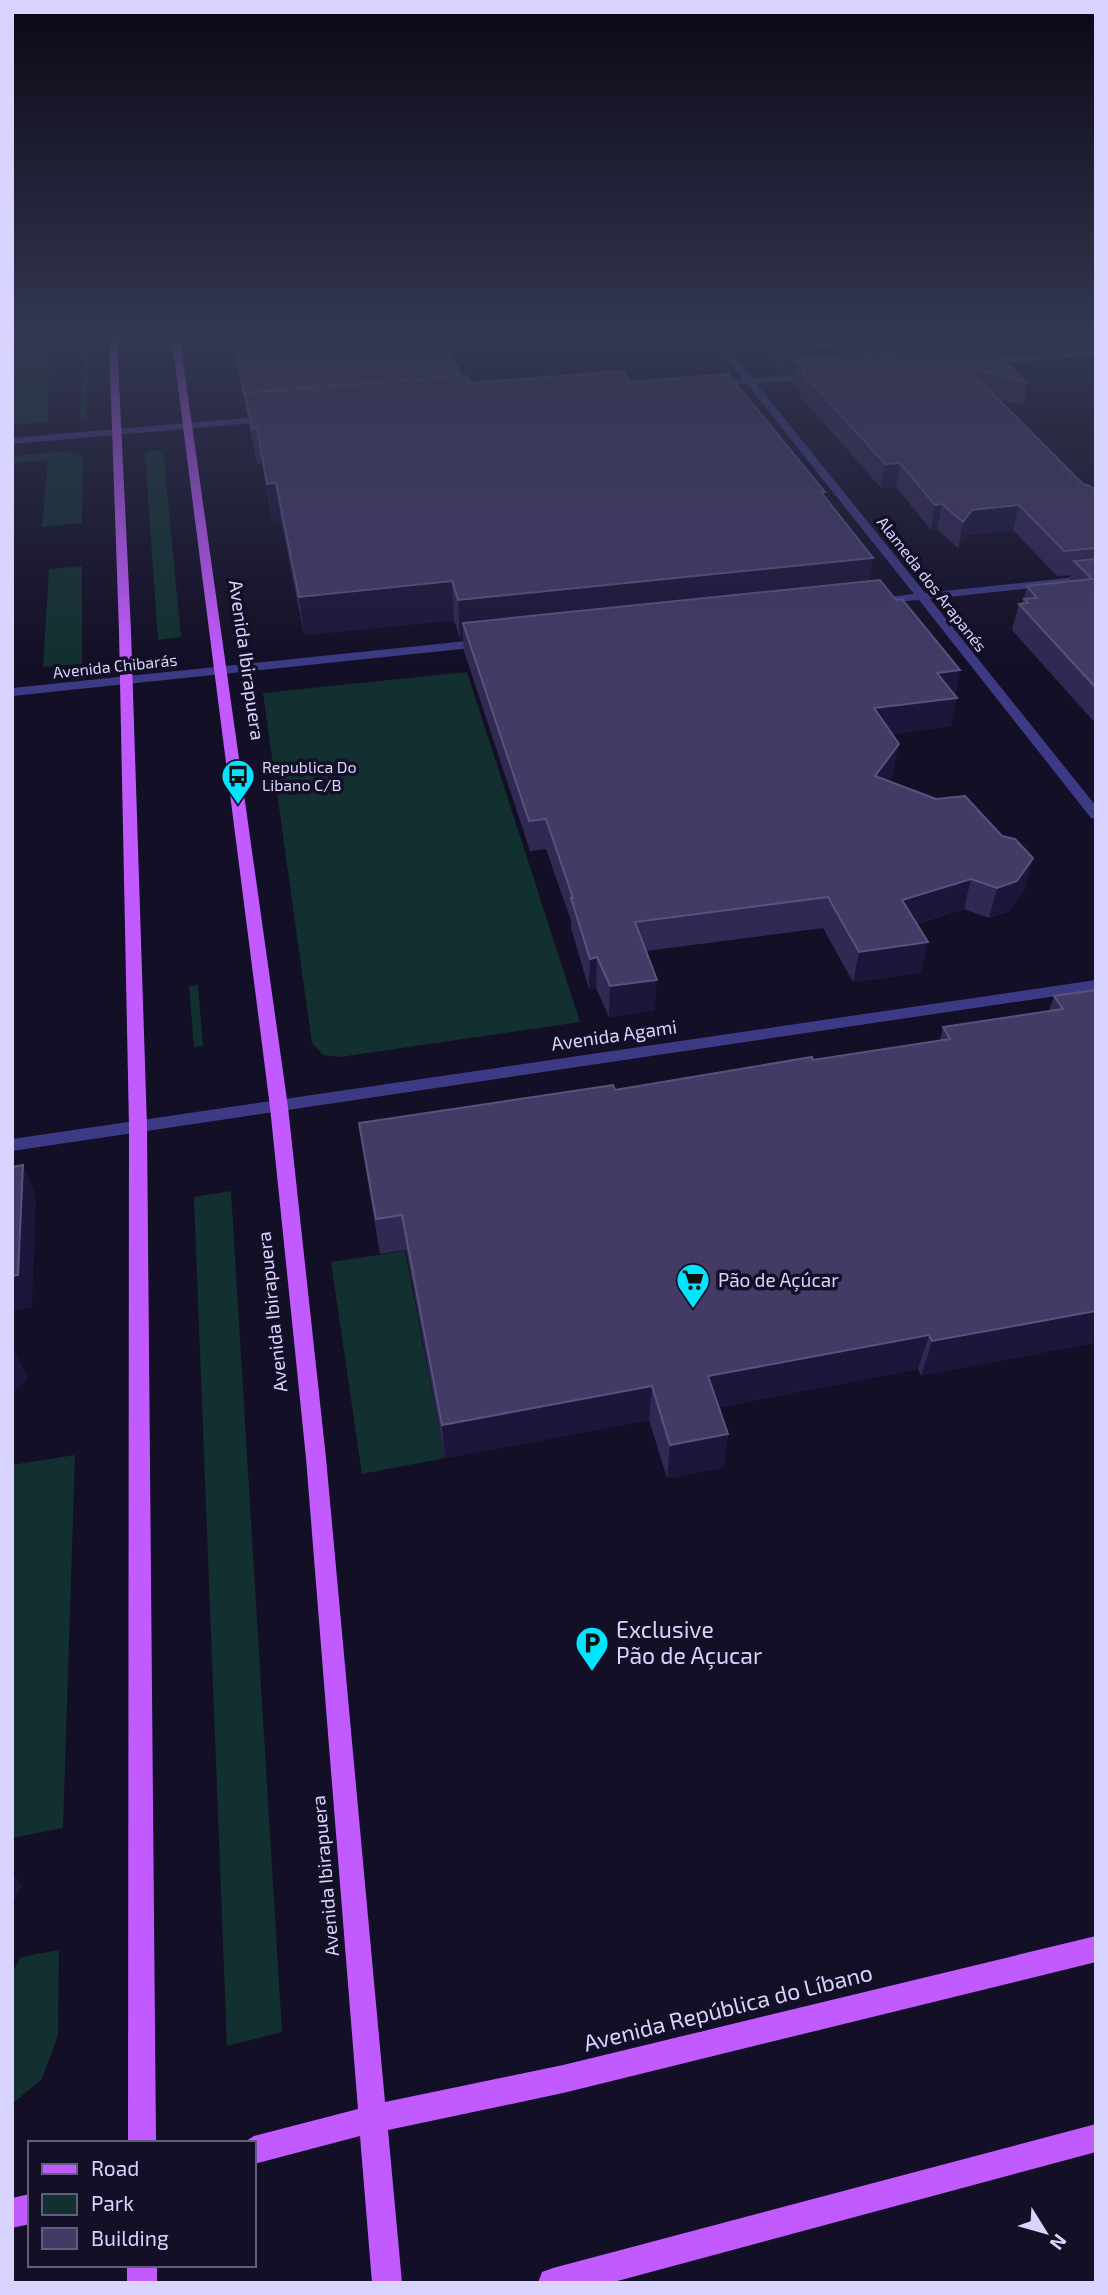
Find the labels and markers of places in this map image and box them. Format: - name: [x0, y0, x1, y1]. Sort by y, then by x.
- bus stop icon: Republica Do Libano C/B: [219, 757, 257, 806]
- place label: Republica Do Libano C/B: [262, 757, 357, 794]
- supermarket icon: Pão de Açúcar: [674, 1261, 712, 1310]
- place label: Pão de Açúcar: [718, 1268, 839, 1292]
- place label: Exclusive Pão de Açucar: [616, 1615, 762, 1670]
- parking icon: Exclusive Pão de Açucar: [573, 1624, 611, 1673]

